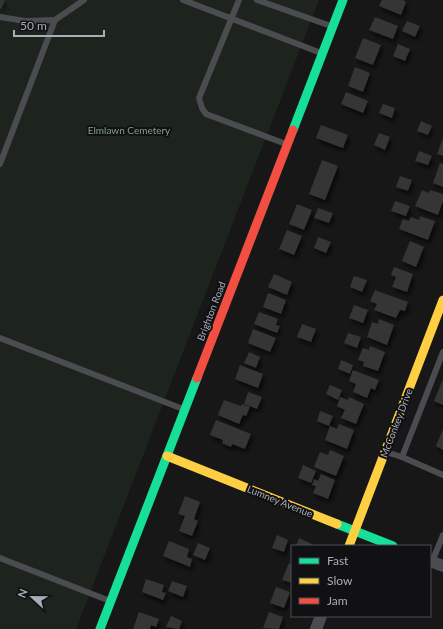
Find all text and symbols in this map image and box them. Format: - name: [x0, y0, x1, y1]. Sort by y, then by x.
- scale bar: [14, 12, 104, 38]
- text: 50 m: [20, 18, 47, 33]
- park label: Elmlawn Cemetery: [88, 124, 171, 136]
- street label: Brighton Road: [194, 280, 228, 342]
- street label: McConkey Drive: [377, 387, 415, 459]
- street label: Lumney Avenue: [245, 482, 315, 520]
- legend: [291, 545, 431, 617]
- text: Fast: [327, 553, 349, 568]
- text: Slow: [327, 573, 353, 588]
- north arrow: [12, 577, 52, 617]
- text: N: [15, 587, 30, 599]
- text: Jam: [327, 593, 348, 608]

